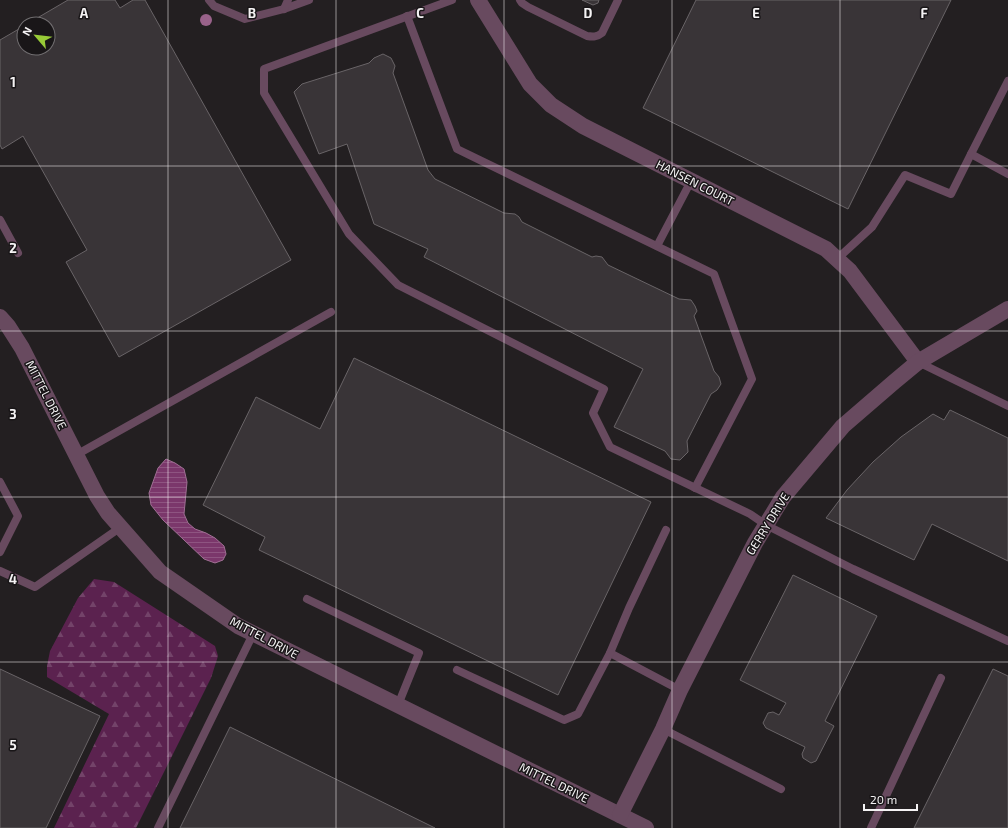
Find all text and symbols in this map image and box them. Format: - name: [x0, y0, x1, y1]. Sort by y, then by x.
- text: A: [80, 5, 89, 21]
- text: B: [248, 5, 256, 21]
- text: C: [416, 5, 424, 21]
- text: D: [584, 5, 593, 21]
- text: E: [752, 5, 760, 21]
- text: F: [920, 5, 928, 21]
- north arrow: [16, 16, 56, 56]
- text: N: [19, 24, 34, 38]
- text: 1: [10, 74, 16, 90]
- street label: HANSEN COURT: [654, 156, 737, 208]
- text: 2: [9, 240, 17, 256]
- street label: MITTEL DRIVE: [24, 358, 70, 432]
- text: 3: [9, 406, 17, 422]
- street label: GERRY DRIVE: [742, 490, 792, 557]
- text: 4: [9, 571, 17, 587]
- street label: MITTEL DRIVE: [228, 613, 301, 661]
- text: 5: [9, 737, 17, 753]
- street label: MITTEL DRIVE: [517, 759, 592, 805]
- scale bar: [864, 786, 917, 812]
- text: 20 m: [870, 792, 897, 806]

